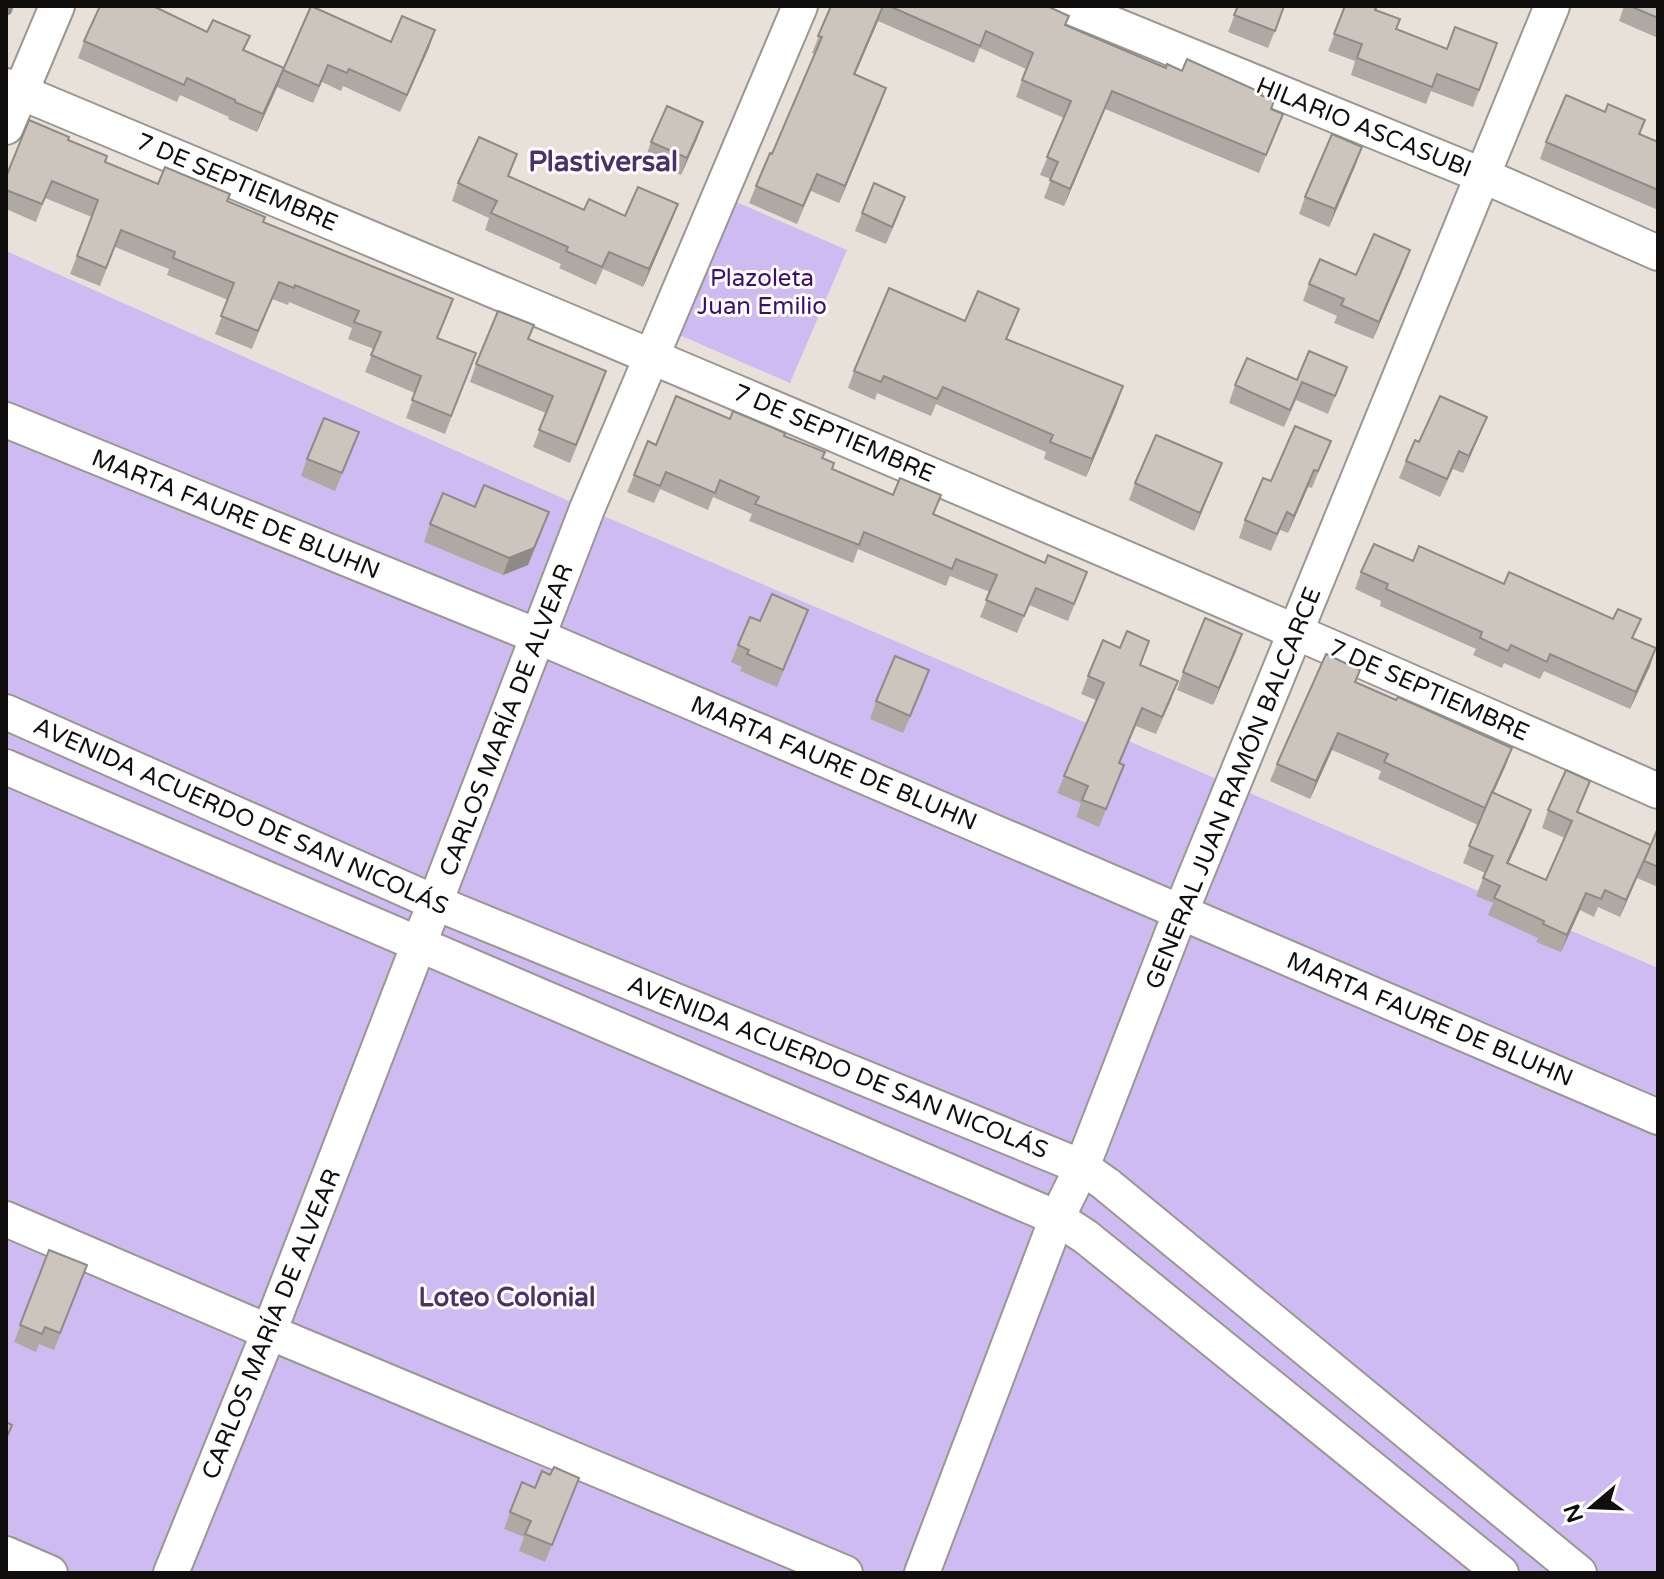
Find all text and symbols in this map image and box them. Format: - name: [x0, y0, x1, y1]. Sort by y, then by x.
- street label: HILARIO ASCASUBI: [1252, 71, 1476, 184]
- street label: 7 DE SEPTIEMBRE: [132, 127, 342, 238]
- district label: Plastiversal: [528, 145, 678, 179]
- park label: Plazoleta Juan Emilio: [697, 264, 827, 321]
- street label: 7 DE SEPTIEMBRE: [729, 378, 939, 489]
- street label: MARTA FAURE DE BLUHN: [87, 443, 384, 586]
- street label: CARLOS MARÍA DE ALVEAR: [432, 560, 580, 880]
- street label: GENERAL JUAN RAMÓN BALCARCE: [1138, 583, 1328, 993]
- street label: 7 DE SEPTIEMBRE: [1324, 633, 1533, 748]
- street label: MARTA FAURE DE BLUHN: [686, 690, 981, 837]
- street label: AVENIDA ACUERDO DE SAN NICOLÁS: [29, 711, 453, 921]
- street label: MARTA FAURE DE BLUHN: [1282, 946, 1577, 1093]
- street label: AVENIDA ACUERDO DE SAN NICOLÁS: [623, 969, 1053, 1165]
- street label: CARLOS MARÍA DE ALVEAR: [195, 1164, 347, 1484]
- district label: Loteo Colonial: [419, 1282, 595, 1313]
- north arrow: [1552, 1467, 1632, 1547]
- text: N: [1559, 1501, 1589, 1526]

